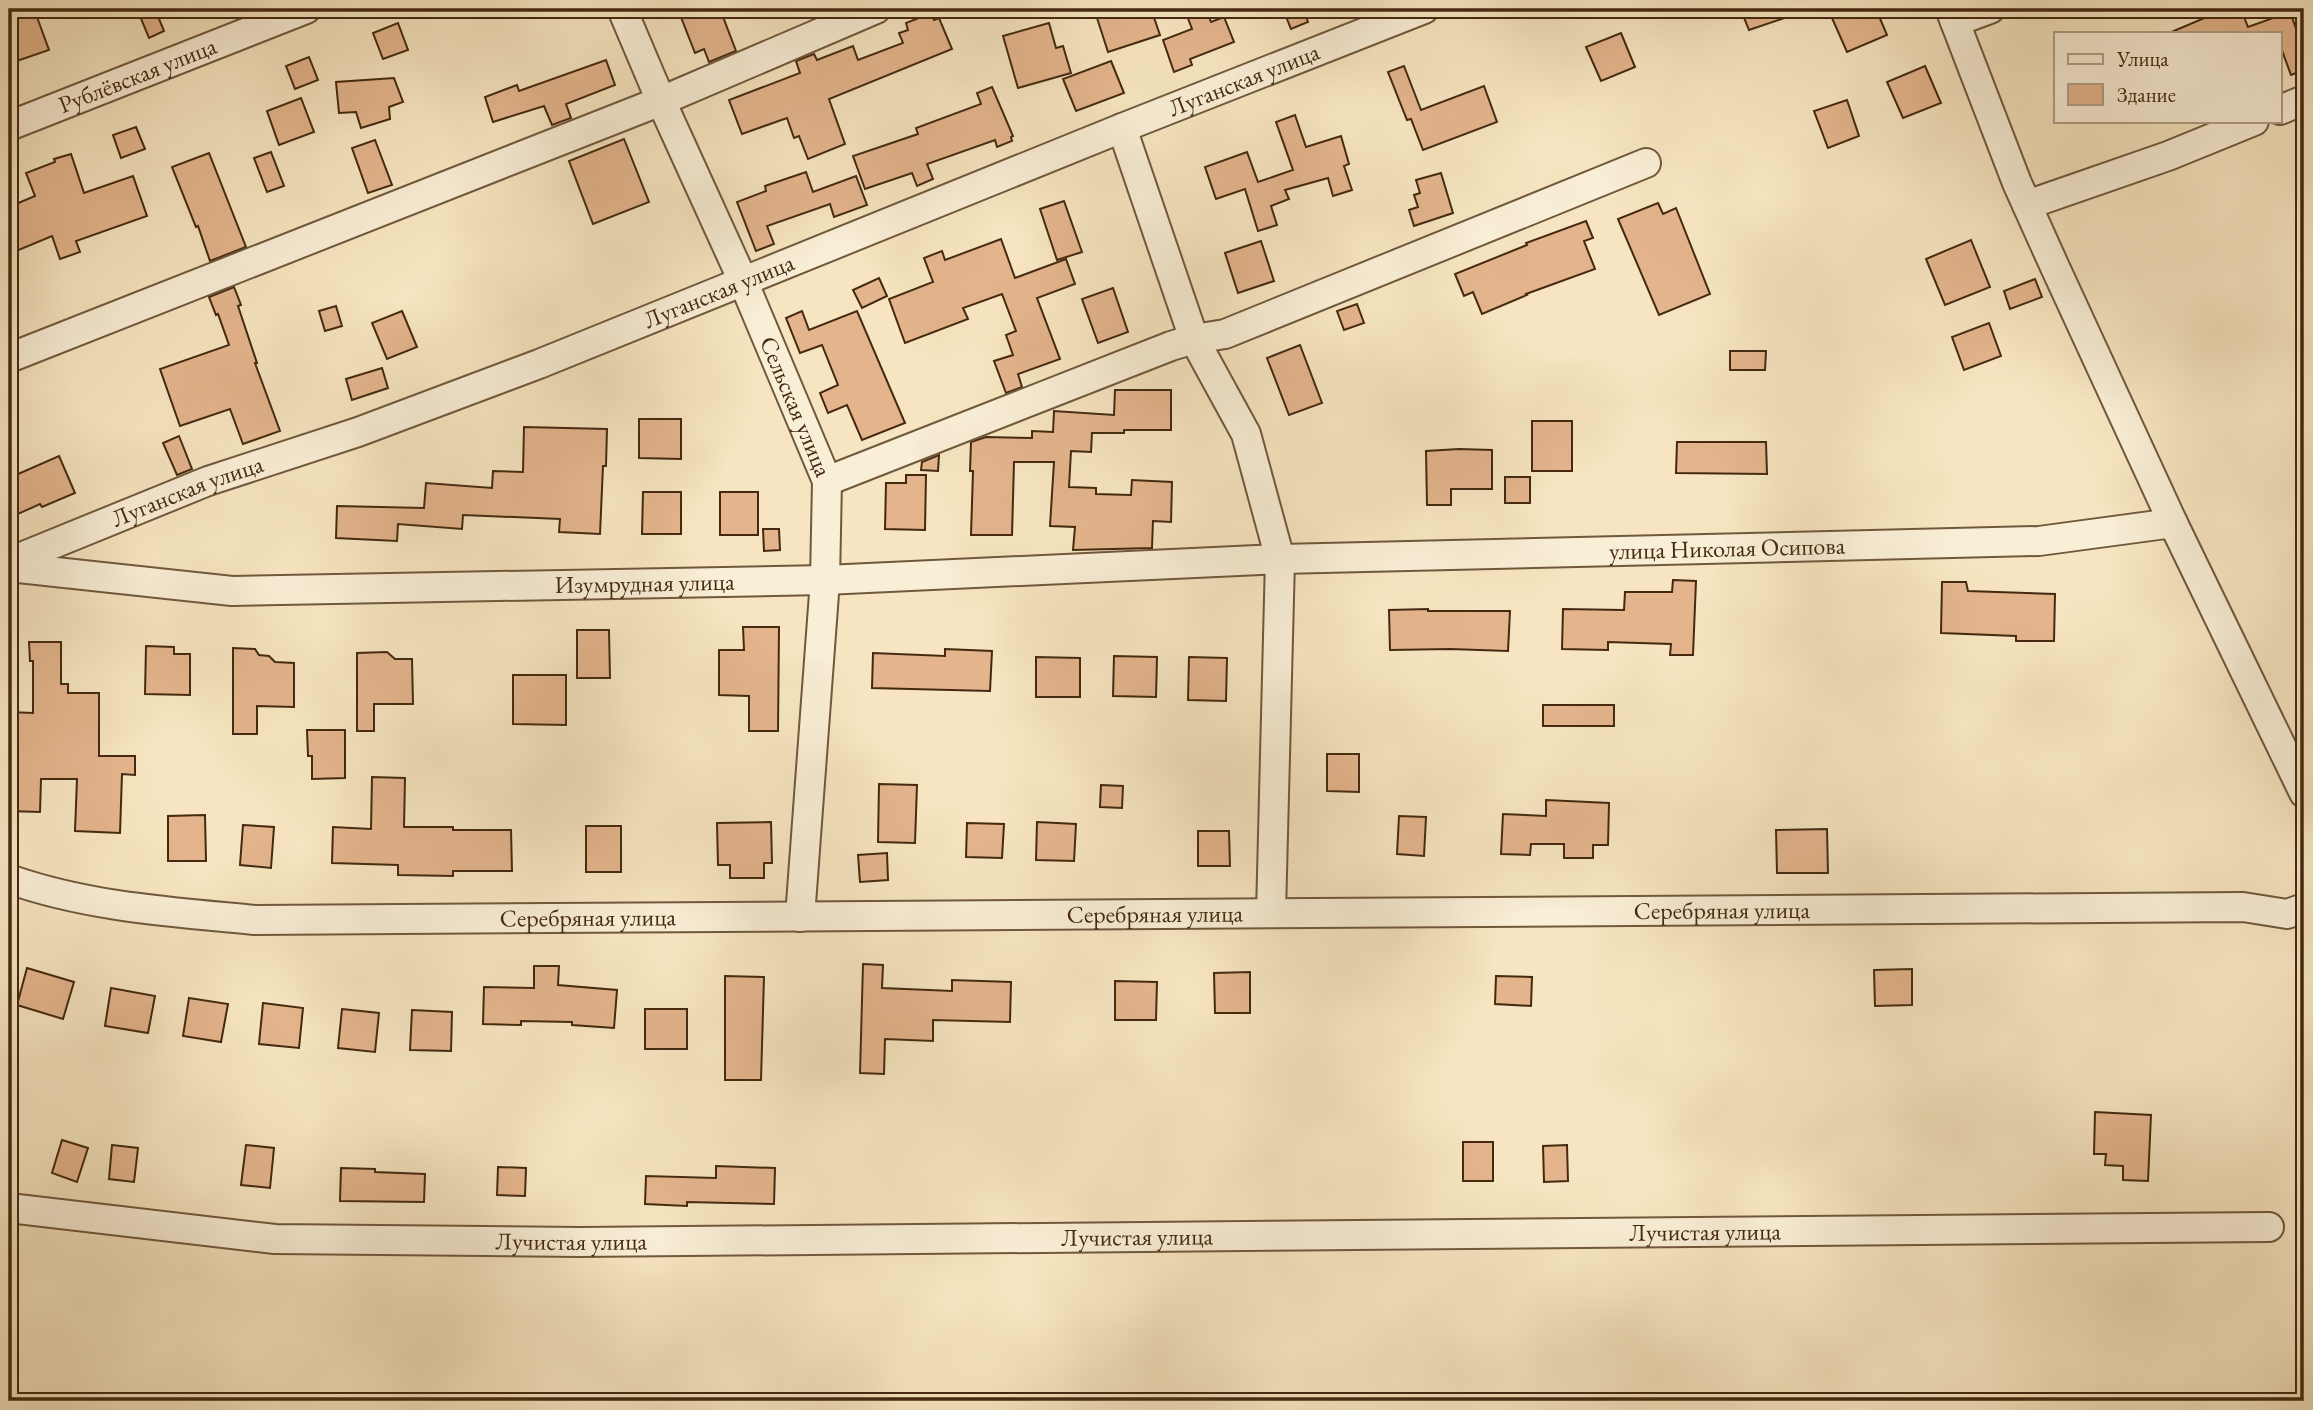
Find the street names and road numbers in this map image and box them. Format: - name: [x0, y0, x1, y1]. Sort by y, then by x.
- street label: Рублёвская улица: [54, 30, 221, 120]
- street label: Луганская улица: [1164, 36, 1324, 123]
- street label: Луганская улица: [639, 246, 799, 335]
- street label: Сельская улица: [753, 332, 840, 482]
- street label: Луганская улица: [107, 448, 267, 534]
- street label: улица Николая Осипова: [1609, 530, 1846, 566]
- street label: Изумрудная улица: [554, 566, 735, 600]
- street label: Серебряная улица: [1634, 894, 1811, 926]
- street label: Серебряная улица: [1067, 898, 1244, 930]
- street label: Серебряная улица: [500, 901, 677, 933]
- street label: Лучистая улица: [1629, 1215, 1782, 1248]
- street label: Лучистая улица: [1061, 1220, 1214, 1253]
- street label: Лучистая улица: [495, 1225, 648, 1257]

